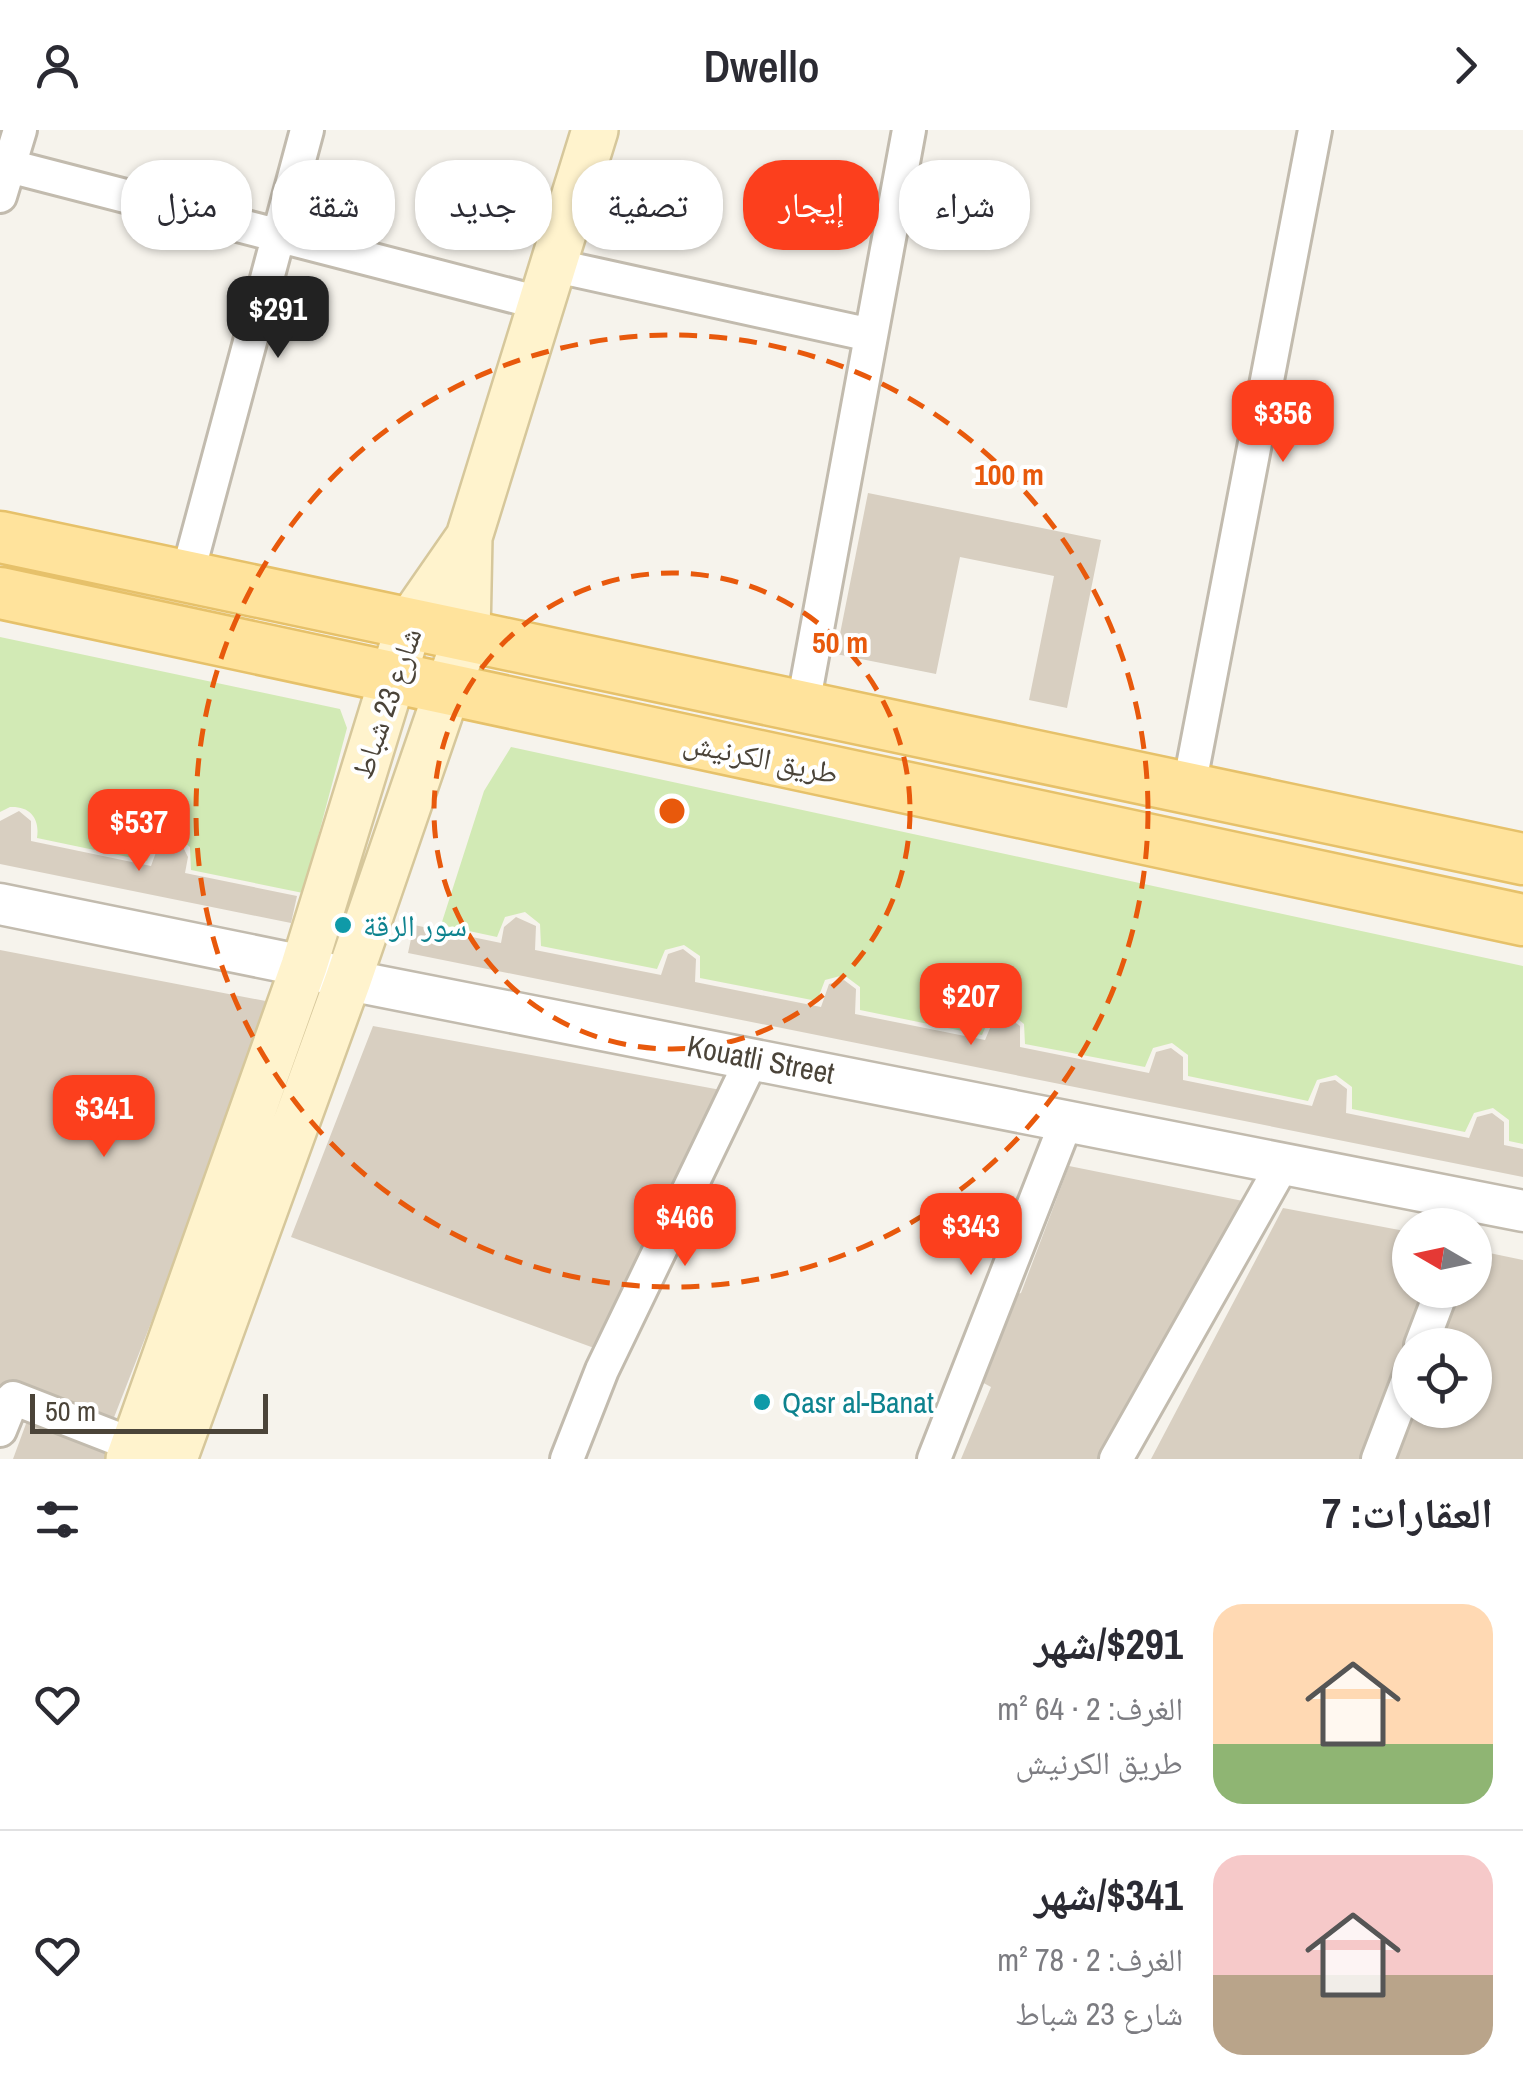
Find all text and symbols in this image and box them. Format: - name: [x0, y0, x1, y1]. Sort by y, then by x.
- text: Dwello: [703, 35, 820, 96]
- icon: person: [30, 38, 85, 93]
- icon: forward: [1438, 38, 1493, 93]
- chip: منزل: [121, 160, 252, 250]
- chip: شقة: [272, 160, 395, 250]
- chip: جديد: [415, 160, 552, 250]
- chip: تصفية: [572, 160, 723, 250]
- chip: إيجار: [743, 160, 879, 250]
- chip: شراء: [899, 160, 1030, 250]
- pin: $291: [219, 276, 337, 361]
- text: $291: [249, 287, 307, 330]
- pin: $356: [1224, 380, 1342, 465]
- text: $356: [1254, 391, 1312, 434]
- text: 100 m: [974, 454, 1044, 494]
- street label: شارع 23 شباط: [341, 622, 431, 784]
- text: 50 m: [812, 622, 868, 662]
- street label: طريق الكرنيش: [680, 721, 842, 793]
- pin: $537: [80, 789, 198, 874]
- centre of rings: [654, 793, 690, 829]
- text: $537: [110, 800, 168, 843]
- place label: سور الرقة: [363, 905, 467, 945]
- marker: سور الرقة: [332, 914, 354, 936]
- pin: $207: [912, 963, 1030, 1048]
- text: $207: [942, 974, 1000, 1017]
- street label: Kouatli Street: [684, 1025, 838, 1093]
- pin: $341: [45, 1075, 163, 1160]
- text: $341: [75, 1086, 133, 1129]
- pin: $466: [626, 1184, 744, 1269]
- pin: $343: [912, 1193, 1030, 1278]
- text: $466: [656, 1195, 714, 1238]
- text: $343: [942, 1204, 1000, 1247]
- north arrow: [1392, 1208, 1492, 1308]
- map controls: [1392, 1208, 1492, 1428]
- button: locate: [1392, 1328, 1492, 1428]
- place label: Qasr al-Banat: [782, 1382, 934, 1422]
- scale bar: [30, 1389, 268, 1434]
- marker: Qasr al-Banat: [751, 1391, 773, 1413]
- text: 50 m: [45, 1392, 96, 1430]
- text: العقارات: 7: [1322, 1485, 1493, 1541]
- icon: filters: [30, 1492, 85, 1547]
- text: $291/شهر: [1034, 1616, 1183, 1672]
- icon: home: [1293, 1644, 1413, 1764]
- icon: heart: [30, 1677, 85, 1732]
- text: الغرف: 2 · 64 m²: [997, 1687, 1183, 1730]
- text: طريق الكرنيش: [1015, 1741, 1183, 1784]
- text: $341/شهر: [1034, 1867, 1183, 1923]
- icon: home: [1293, 1895, 1413, 2015]
- icon: heart: [30, 1928, 85, 1983]
- text: الغرف: 2 · 78 m²: [997, 1938, 1183, 1981]
- text: شارع 23 شباط: [1015, 1992, 1183, 2035]

